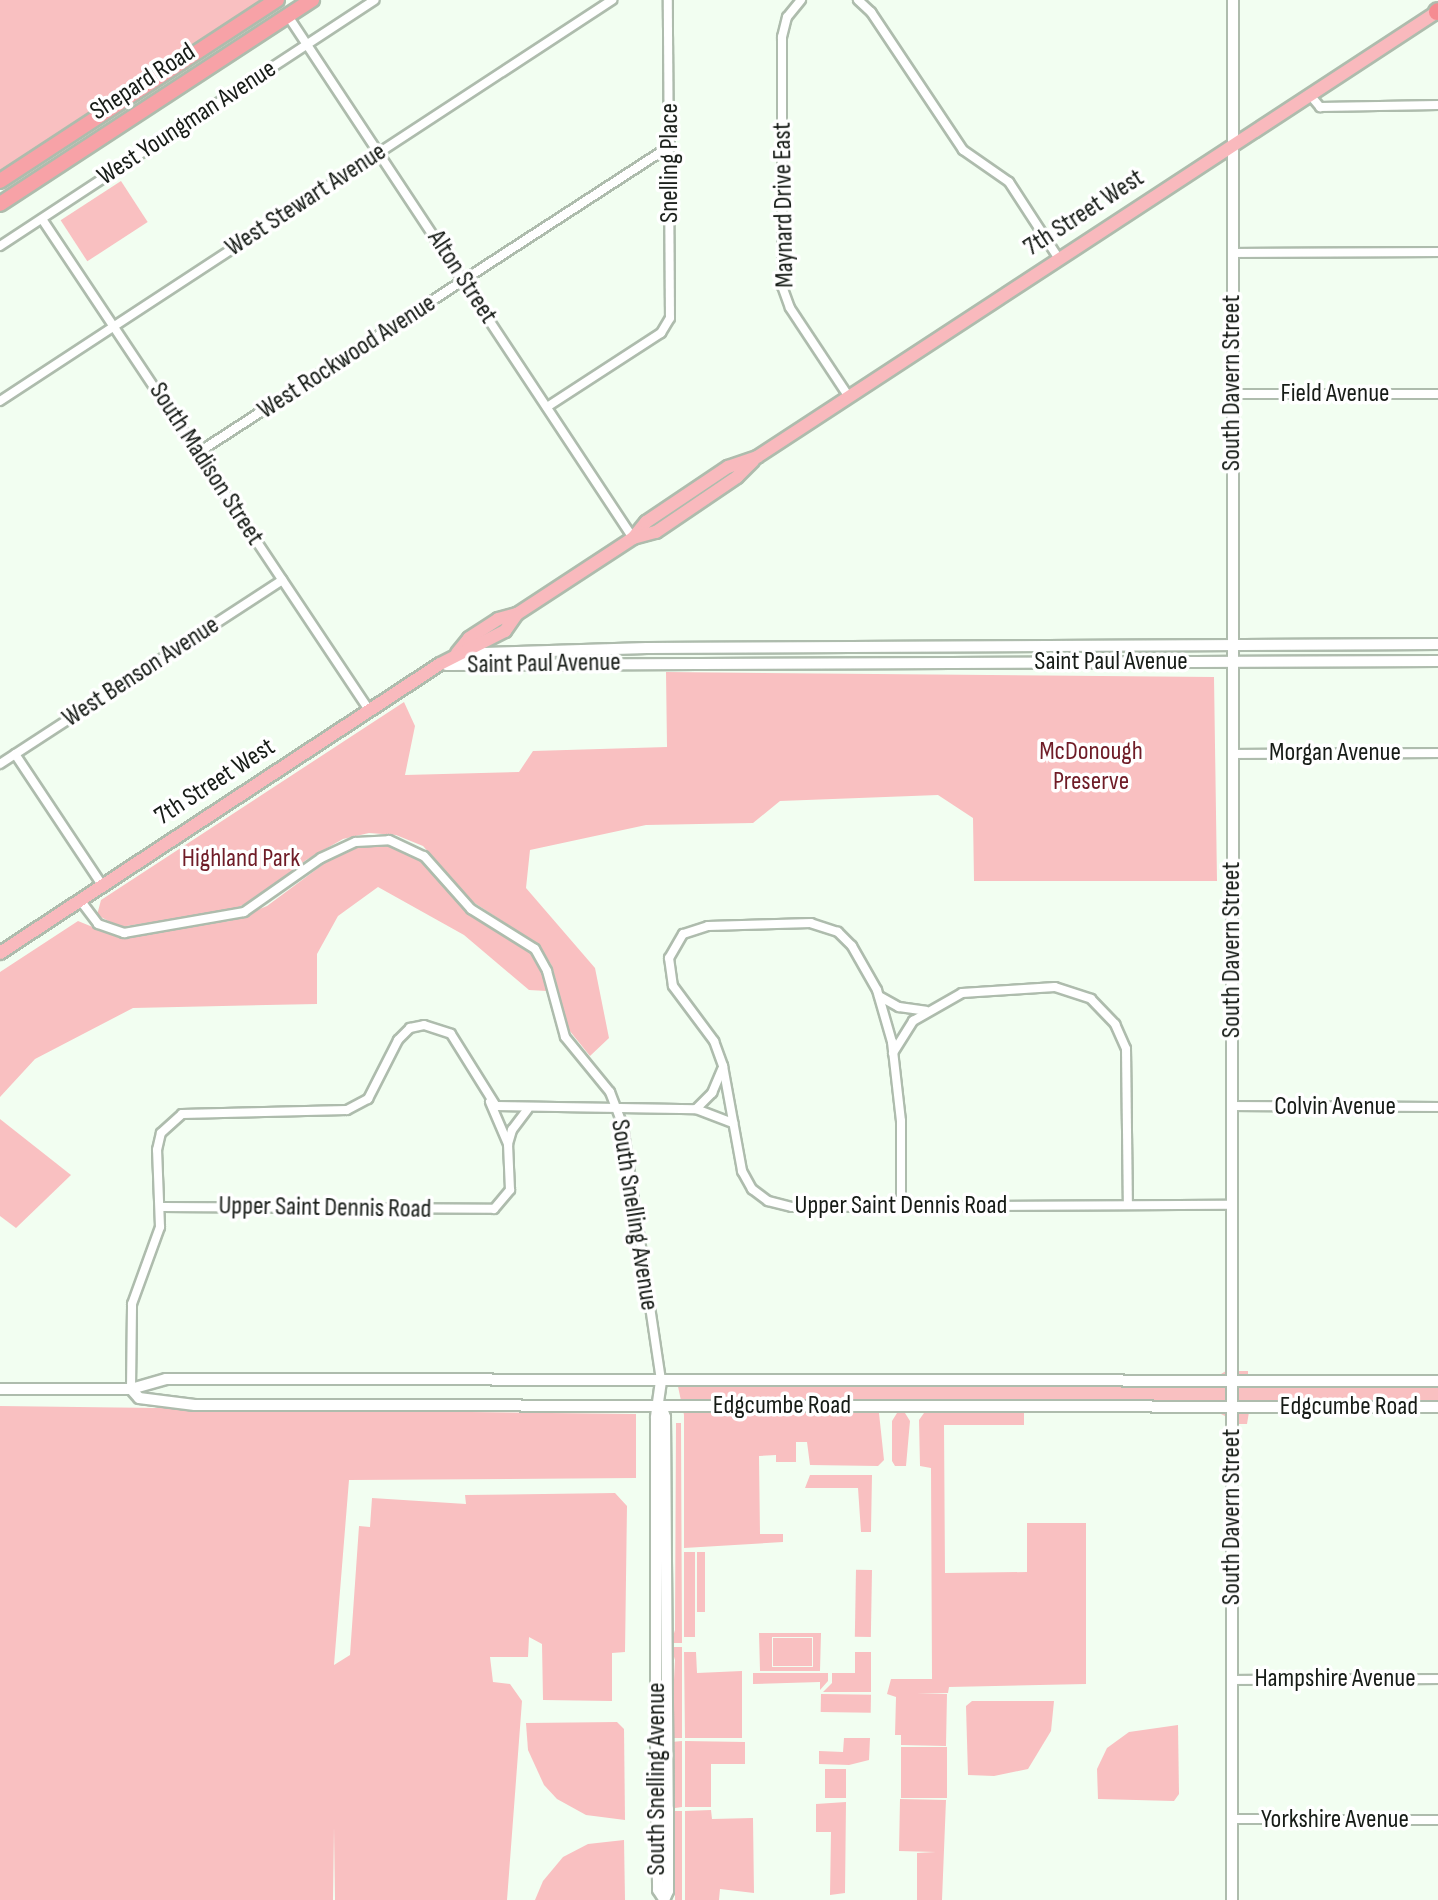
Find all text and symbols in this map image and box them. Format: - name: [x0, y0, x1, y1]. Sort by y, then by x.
- street label: Shepard Road: [85, 37, 201, 127]
- street label: West Youngman Avenue: [92, 54, 282, 192]
- street label: Snelling Place: [654, 103, 686, 223]
- street label: Maynard Drive East: [767, 122, 801, 288]
- street label: West Stewart Avenue: [220, 136, 392, 264]
- street label: 7th Street West: [1018, 163, 1150, 263]
- street label: Alton Street: [420, 225, 504, 329]
- street label: West Rockwood Avenue: [252, 288, 442, 426]
- street label: South Davern Street: [1216, 295, 1248, 471]
- street label: South Madison Street: [142, 377, 270, 551]
- street label: Field Avenue: [1281, 378, 1389, 410]
- street label: West Benson Avenue: [57, 610, 225, 734]
- street label: Saint Paul Avenue: [1034, 646, 1188, 678]
- street label: Saint Paul Avenue: [467, 647, 621, 681]
- street label: 7th Street West: [149, 732, 281, 832]
- park label: McDonough Preserve: [1039, 736, 1143, 798]
- street label: Morgan Avenue: [1269, 737, 1401, 769]
- park label: Highland Park: [182, 843, 300, 875]
- street label: South Davern Street: [1216, 862, 1248, 1038]
- street label: Colvin Avenue: [1274, 1091, 1396, 1123]
- street label: South Snelling Avenue: [604, 1117, 664, 1313]
- street label: Upper Saint Dennis Road: [795, 1190, 1007, 1222]
- street label: Upper Saint Dennis Road: [218, 1191, 432, 1225]
- street label: Edgcumbe Road: [713, 1390, 851, 1422]
- street label: Edgcumbe Road: [1280, 1391, 1418, 1423]
- street label: South Davern Street: [1216, 1429, 1248, 1605]
- street label: Hampshire Avenue: [1254, 1663, 1416, 1695]
- street label: South Snelling Avenue: [641, 1683, 673, 1875]
- street label: Yorkshire Avenue: [1261, 1804, 1409, 1836]

